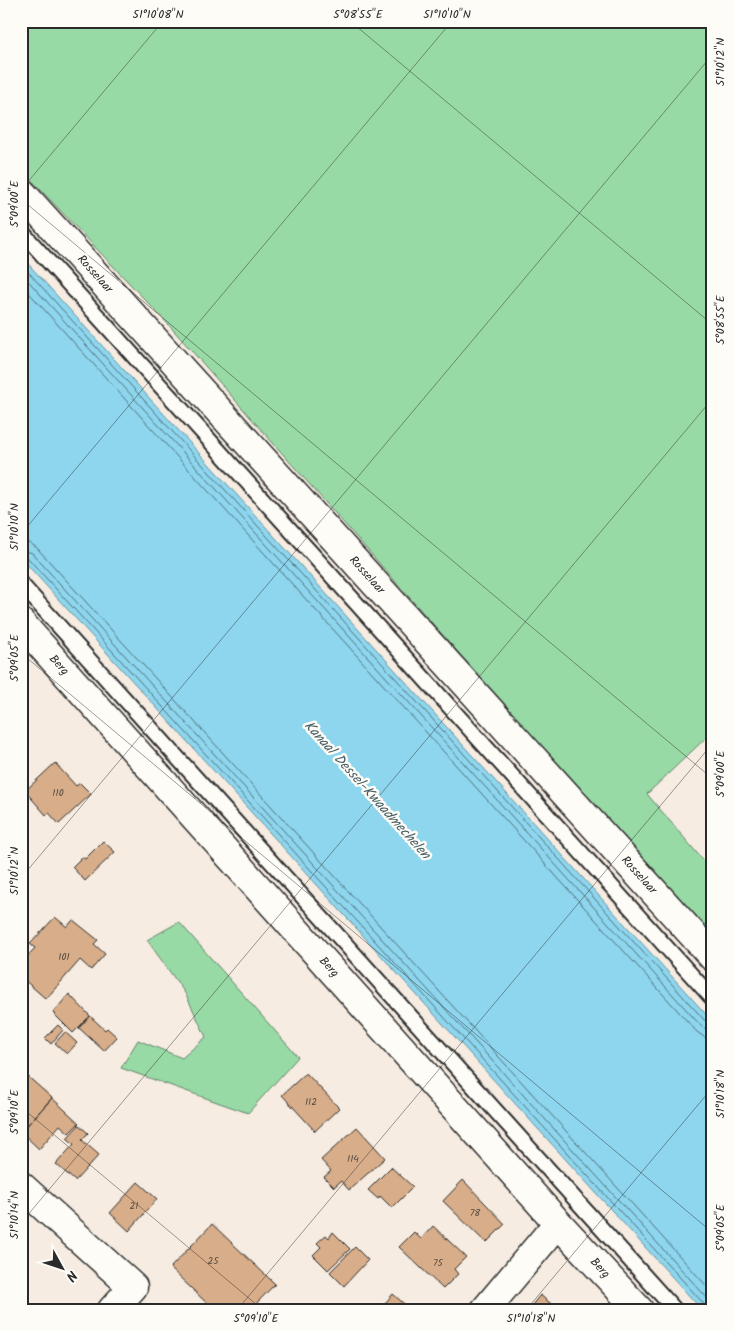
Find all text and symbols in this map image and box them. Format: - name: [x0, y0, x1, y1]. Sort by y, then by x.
- text: 51°10'08"N: [132, 5, 184, 24]
- text: 5°08'55"E: [333, 5, 384, 24]
- text: 51°10'10"N: [423, 5, 471, 24]
- text: 51°10'12"N: [711, 38, 730, 86]
- text: 5°09'00"E: [5, 179, 24, 228]
- street label: Rosselaar: [72, 250, 118, 298]
- text: 5°08'55"E: [711, 294, 730, 345]
- text: 51°10'10"N: [5, 503, 24, 551]
- street label: Rosselaar: [344, 551, 390, 599]
- text: 5°09'05"E: [5, 633, 24, 682]
- street label: Berg: [44, 650, 74, 680]
- water label: Kanaal Dessel-Kwaadmechelen: [298, 716, 437, 866]
- text: 5°09'00"E: [711, 749, 730, 798]
- house number: 110: [52, 785, 64, 801]
- text: 51°10'12"N: [5, 847, 24, 895]
- street label: Rosselaar: [616, 851, 662, 899]
- house number: 101: [58, 949, 70, 965]
- street label: Berg: [314, 952, 344, 982]
- text: 51°10'18"N: [711, 1070, 730, 1118]
- text: 5°09'10"E: [5, 1089, 24, 1134]
- house number: 112: [305, 1094, 317, 1110]
- house number: 114: [347, 1151, 359, 1167]
- text: 51°10'14"N: [5, 1191, 24, 1239]
- house number: 21: [130, 1198, 138, 1214]
- text: 5°09'05"E: [711, 1203, 730, 1252]
- house number: 78: [470, 1205, 481, 1221]
- north arrow: [38, 1244, 88, 1294]
- house number: 25: [207, 1253, 219, 1269]
- street label: Berg: [585, 1253, 615, 1283]
- house number: 75: [433, 1255, 444, 1271]
- text: N: [60, 1265, 82, 1286]
- text: 5°09'10"E: [234, 1309, 279, 1328]
- text: 51°10'18"N: [507, 1309, 555, 1328]

